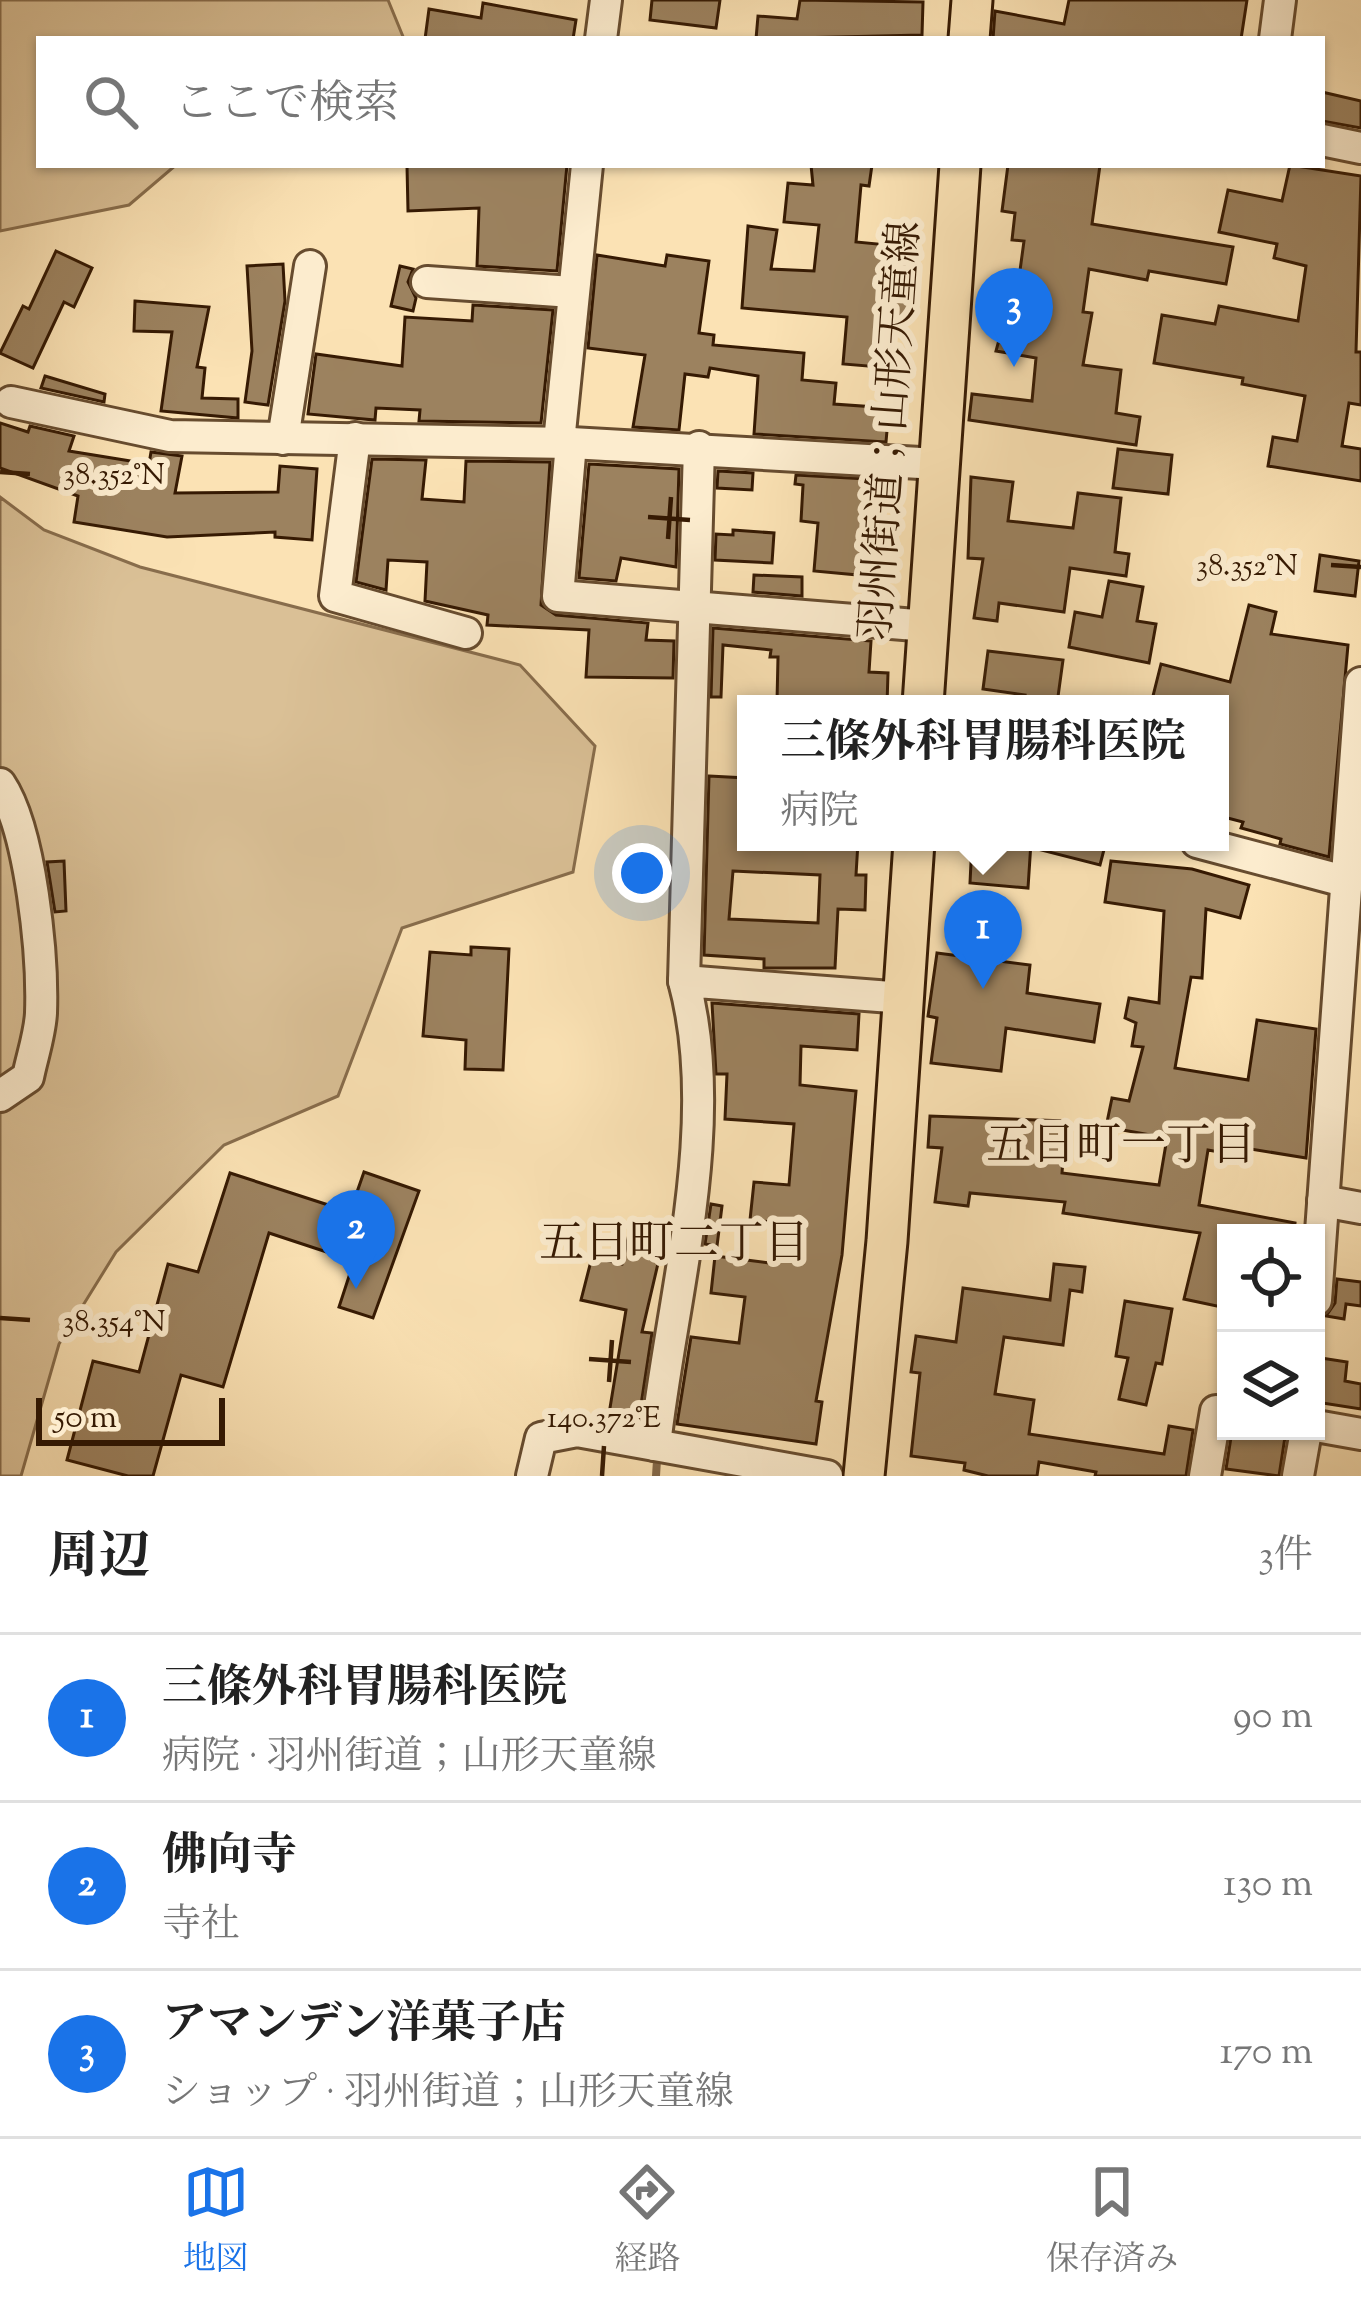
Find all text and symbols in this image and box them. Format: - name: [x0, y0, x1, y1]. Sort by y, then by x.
- search box: [36, 36, 1325, 168]
- icon: search: [78, 69, 144, 135]
- text: ここで検索: [174, 74, 399, 139]
- street label: 羽州街道；山形天童線: [848, 219, 938, 643]
- pin: 3: [975, 268, 1053, 367]
- text: 38.352°N: [63, 455, 165, 498]
- text: 38.352°N: [1196, 546, 1298, 589]
- popup: [737, 695, 1229, 851]
- text: 三條外科胃腸科医院: [780, 713, 1186, 778]
- text: 病院: [780, 786, 859, 842]
- your location: [612, 843, 672, 903]
- pin: 1: [944, 890, 1022, 989]
- district label: 五日町一丁目: [986, 1116, 1256, 1181]
- pin: 2: [317, 1190, 395, 1289]
- district label: 五日町二丁目: [539, 1214, 809, 1279]
- map controls: [1217, 1224, 1325, 1440]
- button: locate: [1217, 1224, 1325, 1332]
- text: 38.354°N: [62, 1302, 166, 1345]
- button: layers: [1217, 1332, 1325, 1440]
- scale bar: [36, 1392, 225, 1445]
- text: 50 m: [54, 1395, 117, 1443]
- text: 140.372°E: [547, 1398, 661, 1441]
- text: 周辺: [48, 1523, 150, 1596]
- text: 3件: [1258, 1530, 1313, 1586]
- text: 三條外科胃腸科医院: [162, 1658, 567, 1723]
- text: 1: [80, 1690, 94, 1746]
- text: 90 m: [1233, 1690, 1313, 1746]
- text: 病院 · 羽州街道；山形天童線: [162, 1731, 656, 1787]
- text: 佛向寺: [162, 1826, 297, 1891]
- text: 2: [78, 1858, 96, 1914]
- text: 130 m: [1223, 1858, 1313, 1914]
- text: 寺社: [162, 1899, 240, 1955]
- text: アマンデン洋菓子店: [162, 1994, 566, 2059]
- text: 3: [79, 2026, 95, 2082]
- text: 170 m: [1220, 2026, 1313, 2082]
- text: ショップ · 羽州街道；山形天童線: [162, 2067, 734, 2123]
- tab: 地図: [183, 2159, 249, 2285]
- tab: 経路: [614, 2159, 680, 2285]
- tab: 保存済み: [1046, 2159, 1178, 2285]

